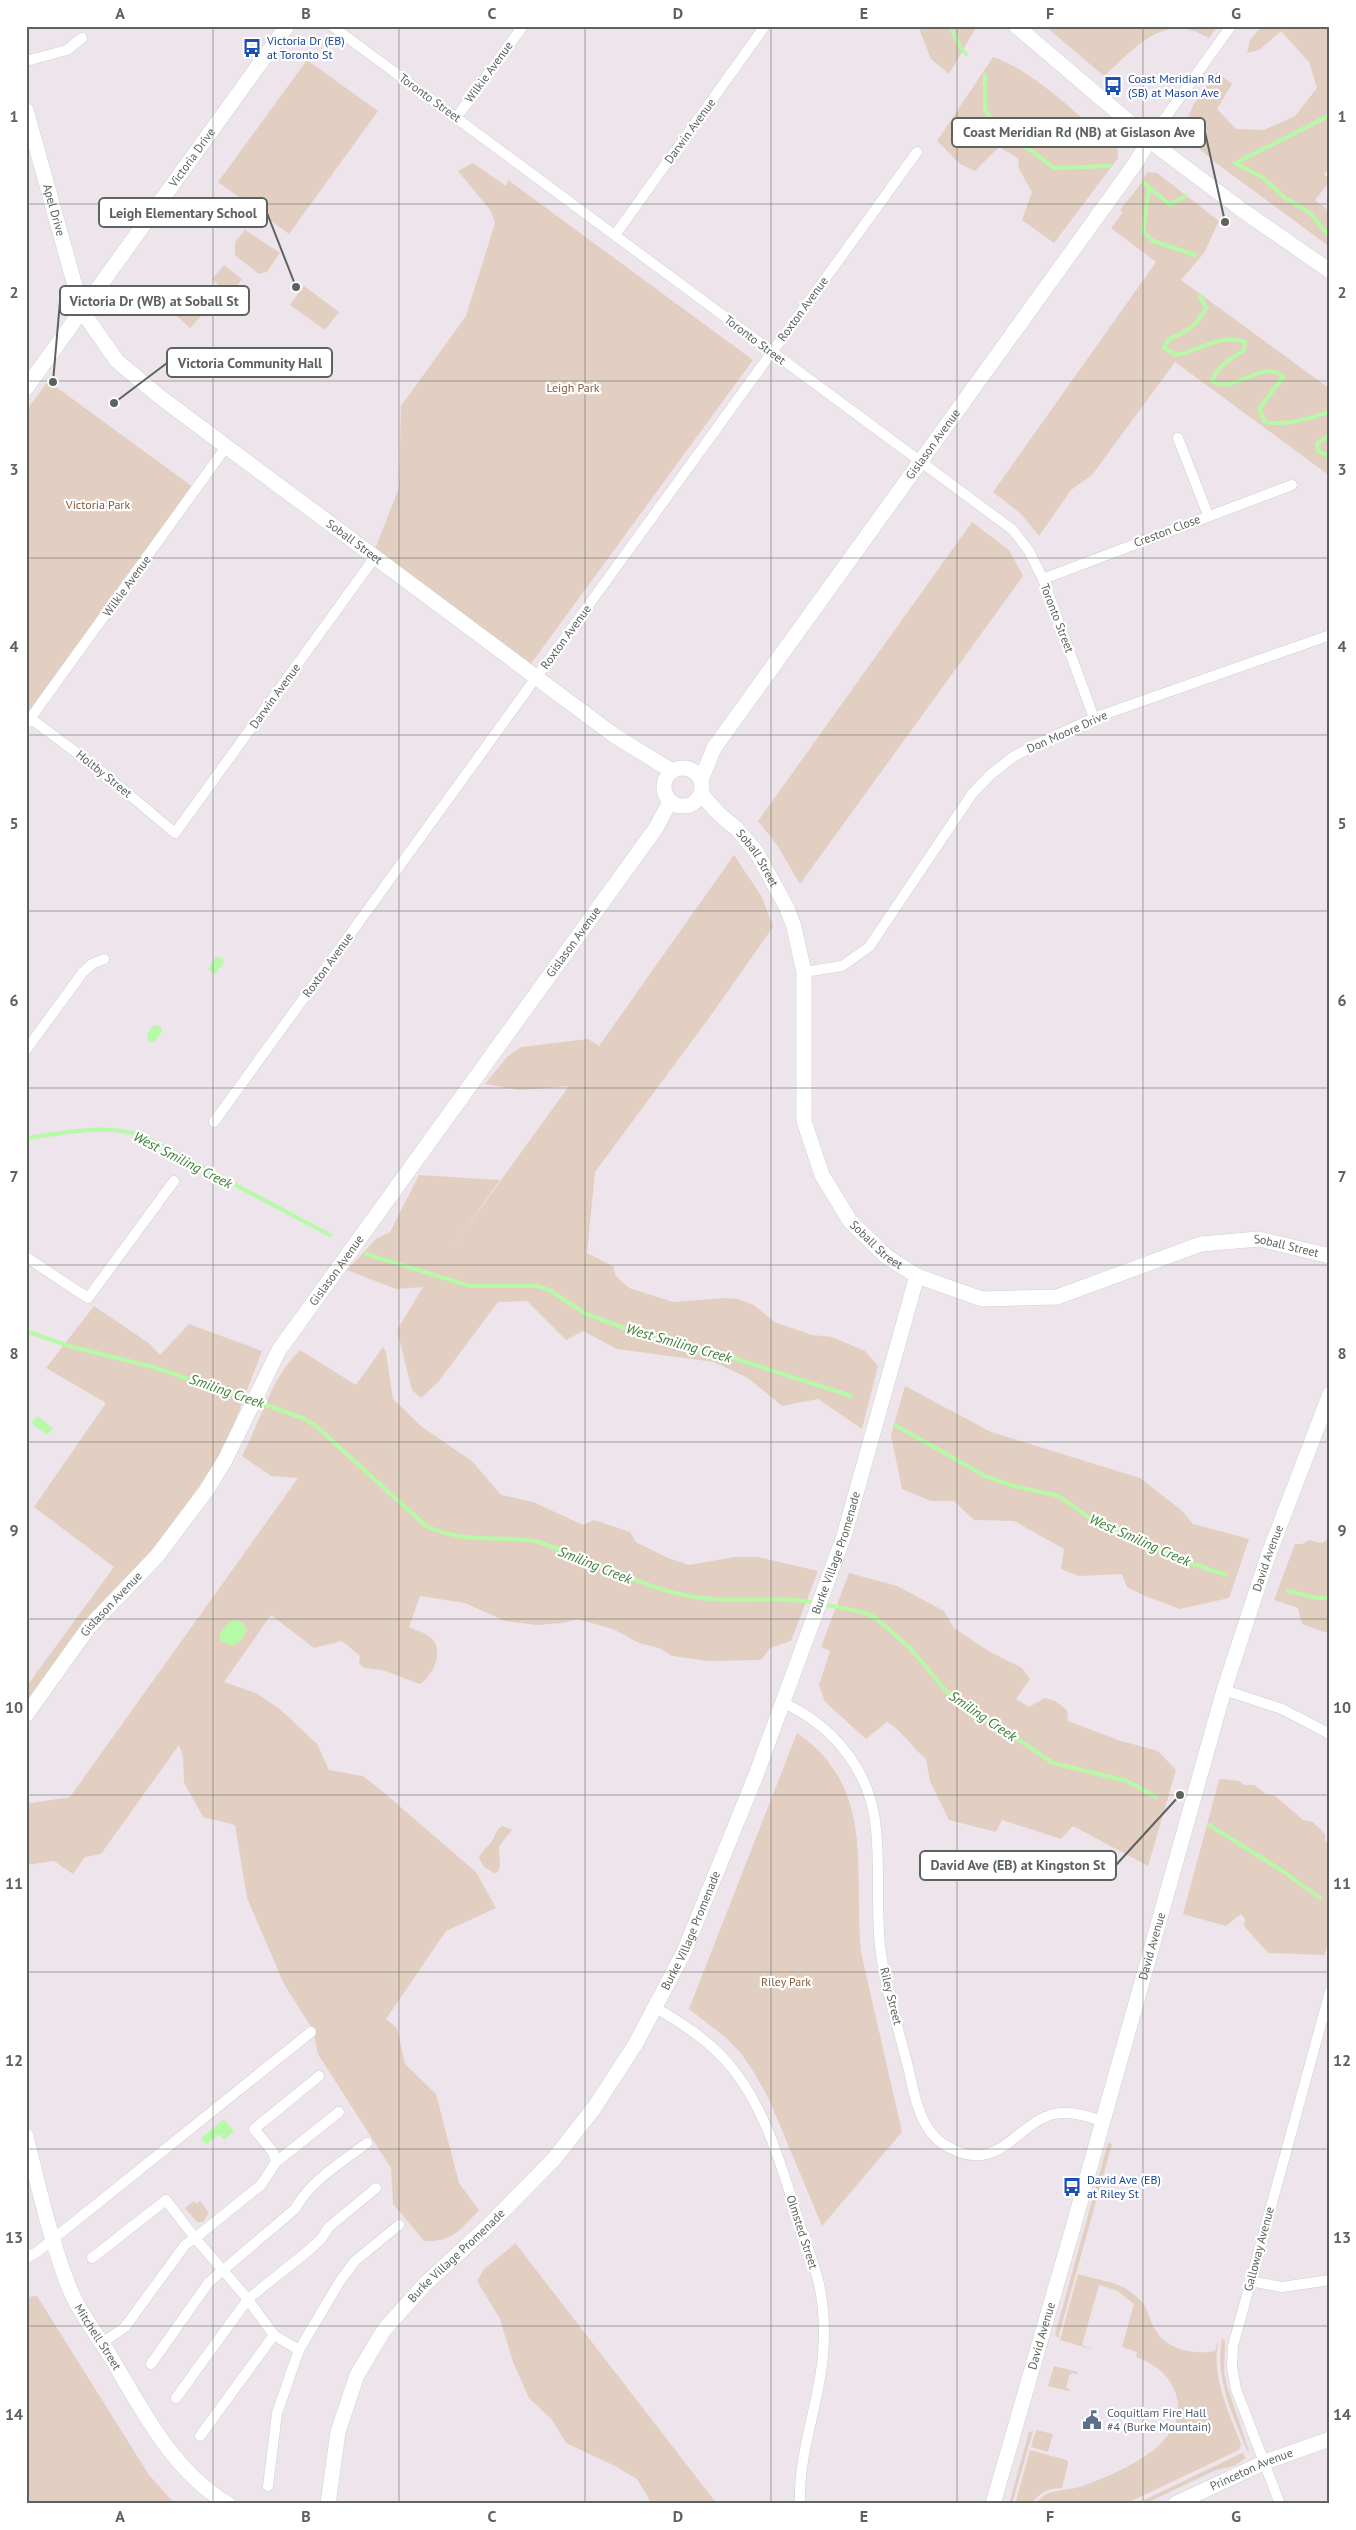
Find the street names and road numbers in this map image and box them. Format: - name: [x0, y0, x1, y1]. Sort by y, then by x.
- street label: Wilkie Avenue: [461, 38, 516, 105]
- street label: Toronto Street: [396, 70, 464, 125]
- street label: Darwin Avenue: [661, 95, 718, 166]
- street label: Victoria Drive: [165, 125, 218, 191]
- street label: Apel Drive: [40, 182, 69, 238]
- street label: Roxton Avenue: [774, 274, 831, 344]
- street label: Toronto Street: [722, 312, 789, 368]
- street label: Gislason Avenue: [902, 406, 963, 482]
- street label: Creston Close: [1131, 511, 1202, 550]
- street label: Soball Street: [324, 516, 386, 567]
- street label: Wilkie Avenue: [99, 552, 154, 619]
- street label: Toronto Street: [1037, 581, 1078, 655]
- street label: Roxton Avenue: [537, 602, 594, 672]
- street label: Darwin Avenue: [246, 660, 303, 731]
- street label: Don Moore Drive: [1024, 707, 1109, 756]
- street label: Holtby Street: [73, 747, 135, 801]
- street label: Soball Street: [733, 826, 782, 889]
- street label: Gislason Avenue: [543, 904, 604, 980]
- street label: Roxton Avenue: [299, 930, 356, 1000]
- street label: Soball Street: [847, 1217, 906, 1272]
- street label: Soball Street: [1253, 1231, 1320, 1260]
- street label: Gislason Avenue: [306, 1232, 367, 1308]
- street label: Burke Village Promenade: [808, 1490, 863, 1616]
- street label: David Avenue: [1249, 1523, 1286, 1593]
- street label: Gislason Avenue: [77, 1568, 145, 1639]
- street label: Burke Village Promenade: [657, 1869, 723, 1992]
- street label: David Avenue: [1135, 1911, 1168, 1982]
- street label: Riley Street: [877, 1966, 906, 2026]
- street label: Olmsted Street: [783, 2193, 821, 2271]
- street label: Galloway Avenue: [1240, 2205, 1277, 2293]
- street label: Burke Village Promenade: [404, 2206, 508, 2305]
- street label: David Avenue: [1024, 2300, 1058, 2371]
- street label: Mitchell Street: [72, 2301, 125, 2373]
- street label: Princeton Avenue: [1208, 2445, 1295, 2494]

